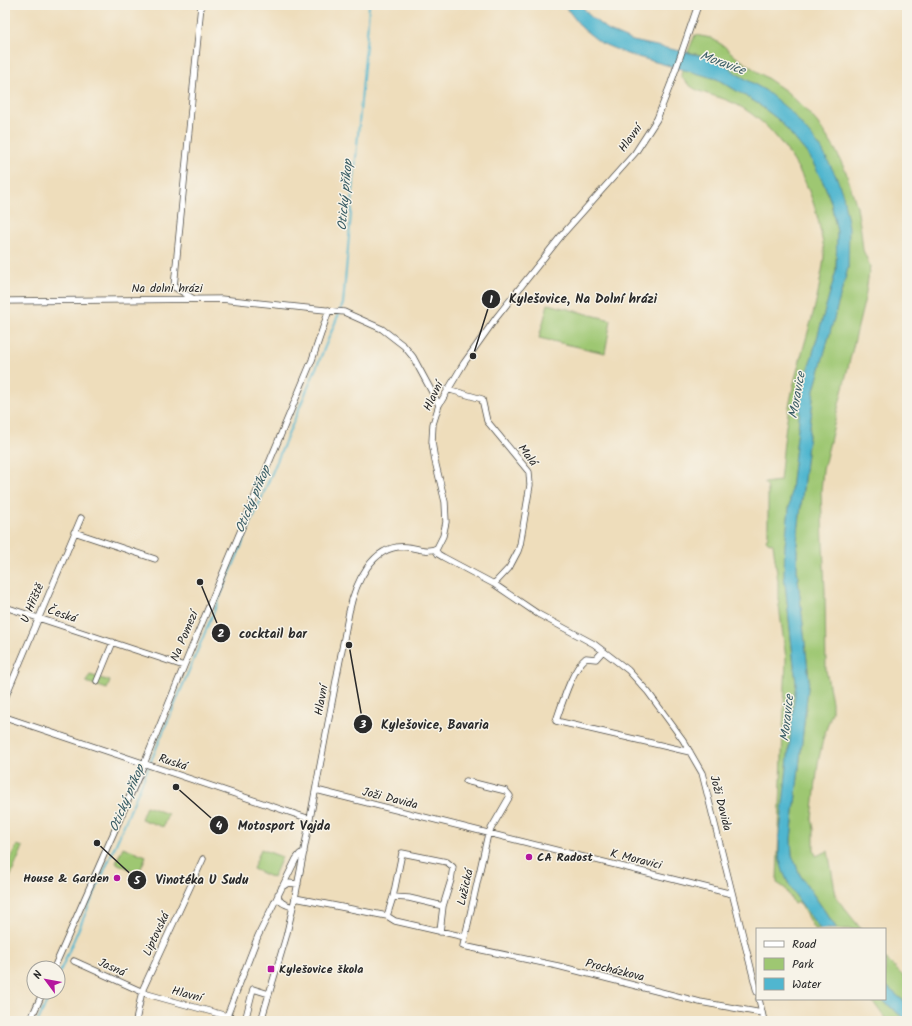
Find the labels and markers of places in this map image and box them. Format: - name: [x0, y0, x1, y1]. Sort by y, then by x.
- callout: Kylešovice, Na Dolní hrázi: [481, 286, 665, 311]
- callout: cocktail bar: [211, 621, 315, 646]
- callout: Kylešovice, Bavaria: [353, 712, 497, 737]
- callout: Motosport Vajda: [209, 813, 338, 838]
- place label: CA Radost: [537, 848, 593, 867]
- marker: CA Radost: [524, 852, 534, 862]
- callout: Vinotéka U Sudu: [127, 867, 256, 892]
- place label: House & Garden: [23, 869, 109, 888]
- marker: House & Garden: [112, 873, 122, 883]
- place label: Kylešovice škola: [279, 960, 363, 979]
- marker: Kylešovice škola: [266, 964, 276, 974]

